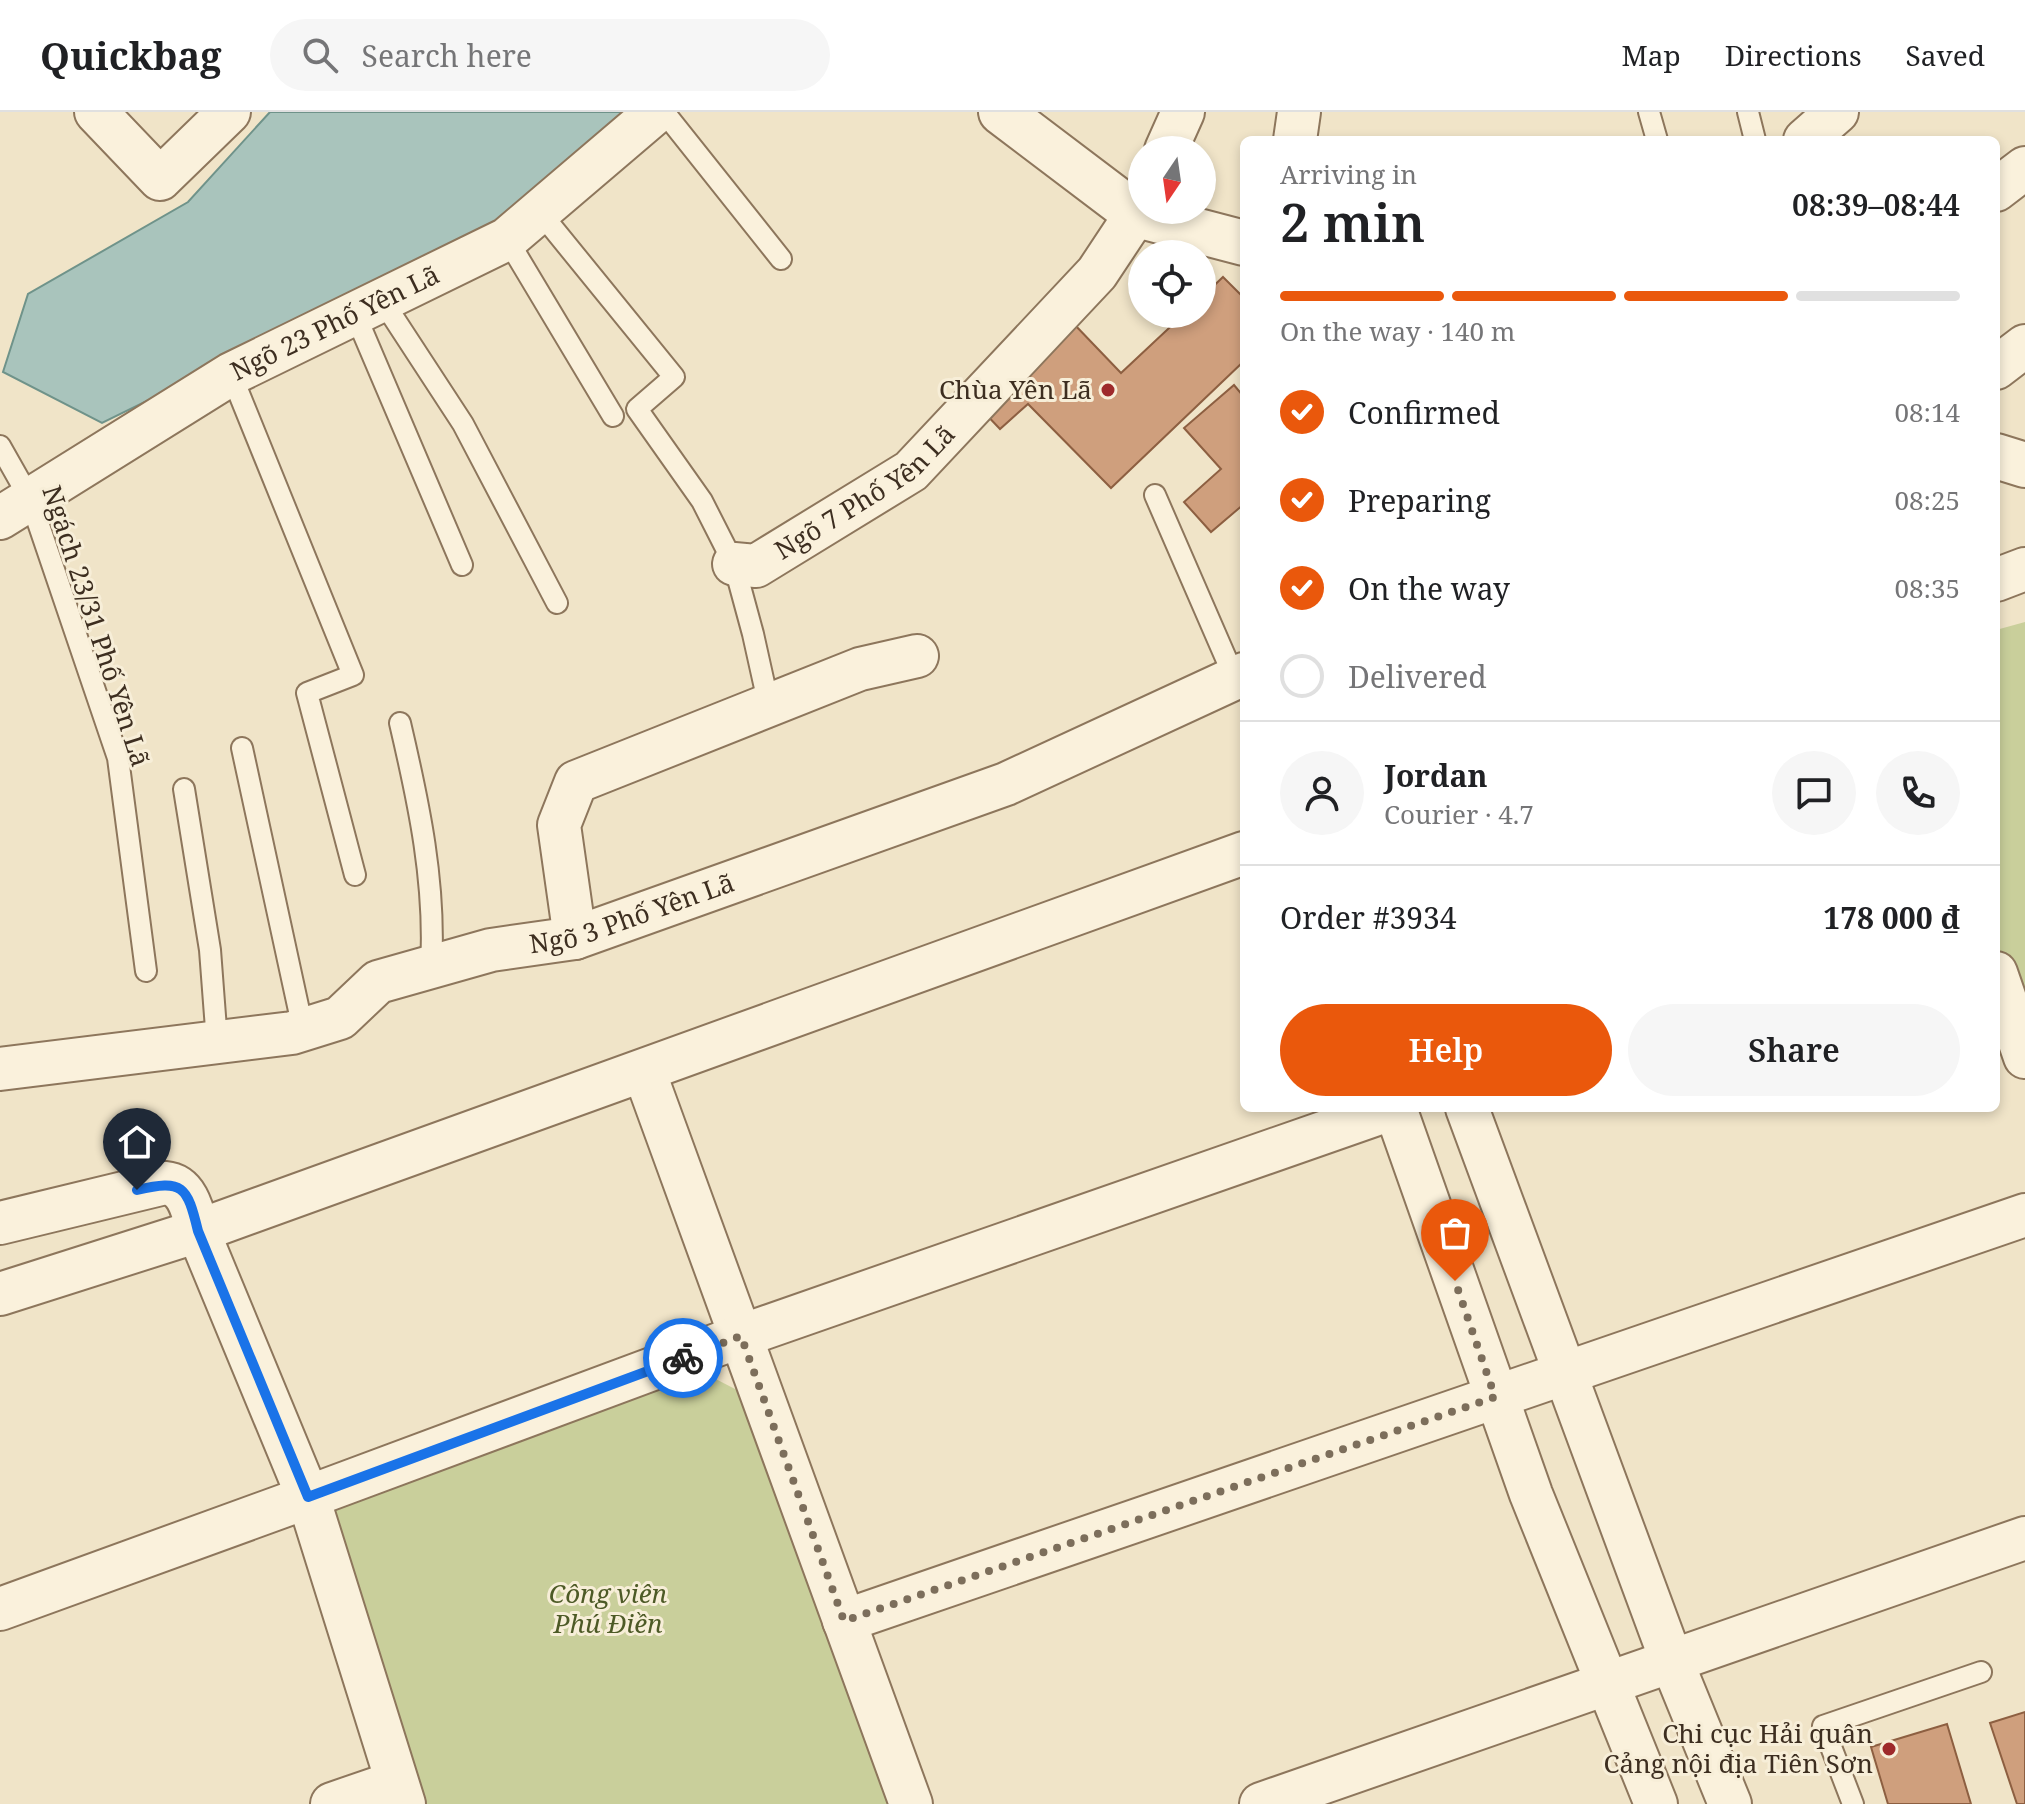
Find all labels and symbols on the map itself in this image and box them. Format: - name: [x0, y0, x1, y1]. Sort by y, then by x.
- north arrow: [1128, 136, 1216, 224]
- street label: Ngõ 23 Phố Yên Lã: [224, 256, 445, 389]
- place label: Chùa Yên Lã: [939, 371, 1092, 407]
- marker: Chùa Yên Lã: [1099, 381, 1117, 399]
- street label: Ngõ 7 Phố Yên Lã: [767, 416, 962, 567]
- street label: Ngách 23/31 Phố Yên Lã: [34, 481, 159, 771]
- street label: Ngõ 3 Phố Yên Lã: [527, 864, 739, 961]
- pin: [103, 1108, 171, 1190]
- pin: [1421, 1199, 1489, 1281]
- courier: [643, 1318, 723, 1398]
- park label: Công viên Phú Điền: [549, 1575, 668, 1641]
- place label: Chi cục Hải quân Cảng nội địa Tiên Sơn: [1603, 1715, 1873, 1781]
- marker: Chi cục Hải quân Cảng nội địa Tiên Sơn: [1880, 1740, 1898, 1758]

